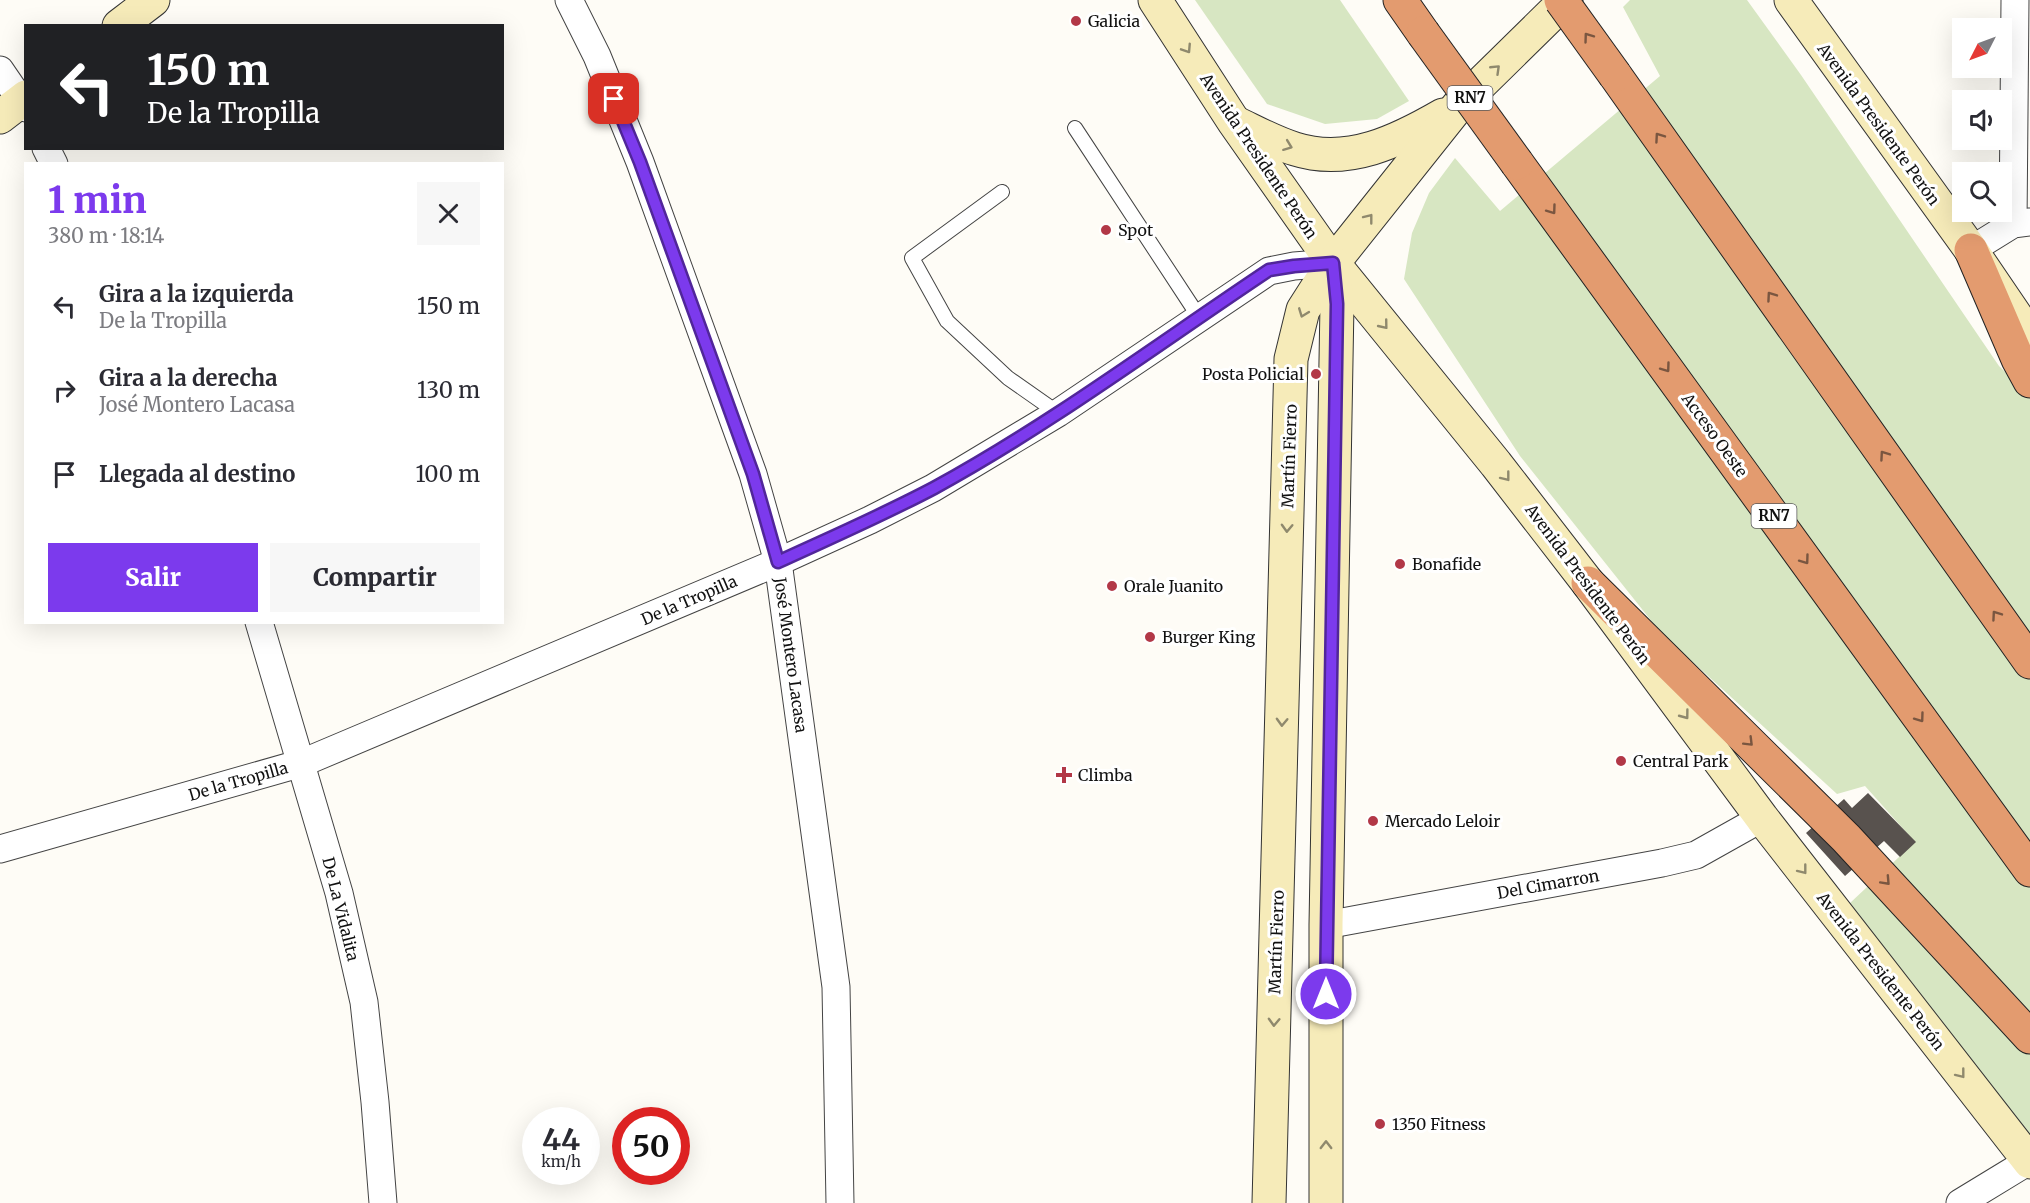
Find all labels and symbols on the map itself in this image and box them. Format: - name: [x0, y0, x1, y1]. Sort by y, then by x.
- place label: Galicia: [1088, 11, 1141, 31]
- marker: Galicia: [1069, 14, 1083, 28]
- north arrow: [1952, 18, 2012, 78]
- one-way arrow: [1584, 33, 1595, 44]
- street label: Avenida Presidente Perón: [1813, 38, 1945, 209]
- one-way arrow: [1179, 43, 1191, 53]
- one-way arrow: [1488, 66, 1499, 77]
- street label: Avenida Presidente Perón: [1196, 69, 1322, 243]
- pin: [588, 73, 639, 124]
- road number: RN7: [1448, 86, 1492, 110]
- one-way arrow: [1655, 133, 1666, 144]
- one-way arrow: [1282, 139, 1293, 151]
- one-way arrow: [1544, 204, 1555, 215]
- one-way arrow: [1362, 213, 1373, 224]
- place label: Spot: [1118, 220, 1154, 240]
- marker: Spot: [1099, 223, 1113, 237]
- one-way arrow: [1767, 292, 1778, 303]
- one-way arrow: [1298, 308, 1311, 318]
- one-way arrow: [1376, 318, 1387, 329]
- one-way arrow: [1659, 362, 1670, 373]
- place label: Posta Policial: [1202, 364, 1304, 384]
- marker: Posta Policial: [1309, 367, 1323, 381]
- street label: Acceso Oeste: [1677, 388, 1752, 481]
- street label: Martín Fierro: [1277, 404, 1301, 508]
- one-way arrow: [1880, 451, 1891, 462]
- one-way arrow: [1499, 470, 1510, 481]
- street label: Avenida Presidente Perón: [1521, 499, 1655, 668]
- road number: RN7: [1752, 504, 1796, 528]
- one-way arrow: [1281, 523, 1293, 532]
- place label: Bonafide: [1412, 554, 1481, 574]
- one-way arrow: [1798, 554, 1809, 565]
- marker: Bonafide: [1393, 557, 1407, 571]
- street label: De la Tropilla: [638, 571, 740, 629]
- street label: José Montero Lacasa: [770, 575, 812, 734]
- place label: Orale Juanito: [1124, 576, 1223, 596]
- marker: Orale Juanito: [1105, 579, 1119, 593]
- one-way arrow: [1992, 610, 2003, 621]
- place label: Burger King: [1162, 627, 1255, 647]
- marker: Burger King: [1143, 630, 1157, 644]
- one-way arrow: [1678, 708, 1689, 719]
- one-way arrow: [1912, 711, 1923, 722]
- one-way arrow: [1275, 718, 1288, 727]
- one-way arrow: [1742, 735, 1753, 746]
- place label: Central Park: [1633, 751, 1729, 771]
- marker: Central Park: [1614, 754, 1628, 768]
- street label: De la Tropilla: [186, 757, 290, 805]
- place label: Climba: [1078, 765, 1133, 785]
- marker: Climba: [1055, 766, 1073, 784]
- place label: Mercado Leloir: [1385, 811, 1500, 831]
- marker: Mercado Leloir: [1366, 814, 1380, 828]
- street label: De La Vidalita: [318, 855, 364, 963]
- one-way arrow: [1795, 864, 1806, 875]
- street label: Del Cimarron: [1495, 865, 1601, 903]
- one-way arrow: [1879, 874, 1890, 884]
- street label: Avenida Presidente Perón: [1812, 887, 1949, 1054]
- street label: Martín Fierro: [1264, 890, 1288, 994]
- position arrow: [1294, 962, 1358, 1026]
- one-way arrow: [1267, 1018, 1280, 1027]
- one-way arrow: [1954, 1067, 1965, 1078]
- speed limit sign: 50: [612, 1107, 690, 1185]
- place label: 1350 Fitness: [1392, 1114, 1486, 1134]
- marker: 1350 Fitness: [1373, 1117, 1387, 1131]
- one-way arrow: [1320, 1140, 1332, 1149]

